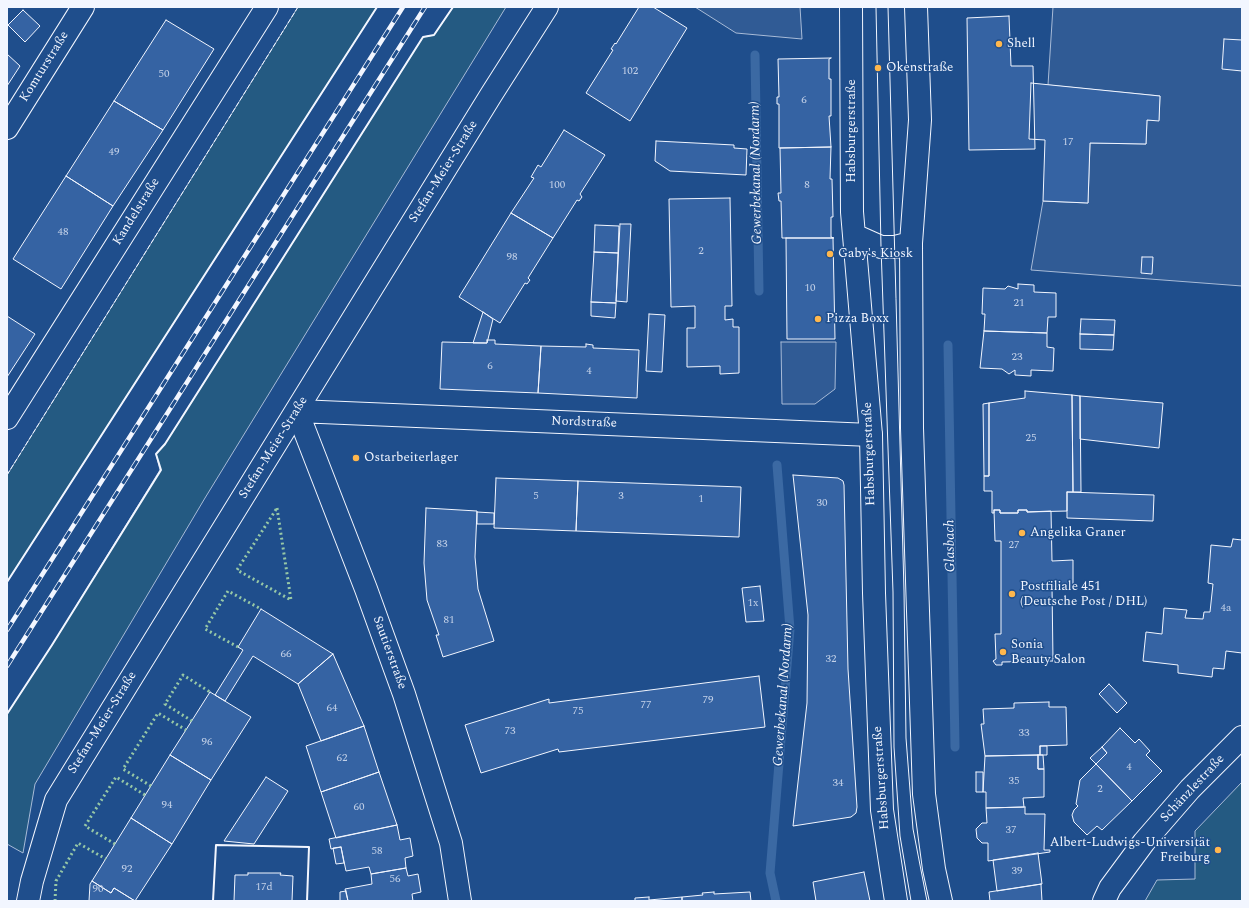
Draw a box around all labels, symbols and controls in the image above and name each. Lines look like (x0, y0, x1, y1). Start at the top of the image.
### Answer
street label: Komturstraße (17, 29, 73, 105)
place label: Shell (1007, 36, 1035, 52)
marker: Shell (994, 39, 1004, 49)
place label: Okenstraße (886, 60, 953, 76)
marker: Okenstraße (873, 63, 883, 73)
house number: 102 (622, 65, 638, 79)
house number: 50 (159, 68, 169, 82)
street label: Habsburgerstraße (844, 79, 860, 183)
house number: 6 (801, 94, 807, 108)
water label: Gewerbekanal (Nordarm) (747, 101, 767, 245)
street label: Stefan-Meier-Straße (406, 118, 482, 226)
house number: 17 (1063, 136, 1073, 150)
house number: 49 (109, 146, 119, 160)
street label: Kandelstraße (110, 175, 164, 249)
house number: 100 (549, 179, 565, 193)
house number: 8 (804, 179, 810, 193)
house number: 48 (58, 226, 68, 240)
house number: 2 (698, 245, 704, 259)
place label: Gaby's Kiosk (838, 246, 913, 262)
marker: Gaby's Kiosk (825, 249, 835, 259)
house number: 98 (507, 251, 517, 265)
house number: 10 (805, 282, 815, 296)
house number: 21 (1014, 297, 1024, 311)
place label: Pizza Boxx (826, 311, 889, 327)
marker: Pizza Boxx (813, 314, 823, 324)
house number: 23 (1012, 351, 1022, 365)
house number: 6 (487, 360, 493, 374)
house number: 4 (586, 365, 592, 379)
street label: Stefan-Meier-Straße (236, 394, 312, 502)
street label: Habsburgerstraße (860, 402, 880, 506)
street label: Nordstraße (551, 414, 617, 432)
house number: 25 (1026, 432, 1036, 446)
place label: Ostarbeiterlager (364, 450, 458, 466)
marker: Ostarbeiterlager (351, 453, 361, 463)
house number: 5 (533, 490, 539, 504)
house number: 3 (618, 490, 624, 504)
house number: 1 (698, 493, 704, 507)
house number: 30 (817, 497, 827, 511)
water label: Glasbach (942, 520, 960, 572)
place label: Angelika Graner (1030, 525, 1126, 541)
marker: Angelika Graner (1017, 528, 1027, 538)
house number: 83 (437, 538, 447, 552)
house number: 27 (1009, 539, 1019, 553)
place label: Postfiliale 451 (Deutsche Post / DHL) (1020, 579, 1147, 610)
marker: Postfiliale 451 (Deutsche Post / DHL) (1007, 589, 1017, 599)
house number: 1x (748, 597, 758, 611)
house number: 4a (1221, 602, 1231, 616)
street label: Sautierstraße (369, 614, 409, 692)
house number: 81 (444, 614, 454, 628)
water label: Gewerbekanal (Nordarm) (771, 623, 797, 767)
place label: Sonia Beauty Salon (1011, 637, 1086, 668)
marker: Sonia Beauty Salon (998, 647, 1008, 657)
house number: 66 (281, 648, 291, 662)
house number: 32 (826, 653, 836, 667)
street label: Stefan-Meier-Straße (65, 669, 141, 777)
house number: 79 (703, 694, 713, 708)
house number: 77 (641, 699, 651, 713)
house number: 64 (327, 702, 337, 716)
house number: 75 (573, 705, 583, 719)
house number: 73 (505, 725, 515, 739)
street label: Habsburgerstraße (871, 726, 893, 830)
house number: 33 (1019, 727, 1029, 741)
house number: 96 (202, 736, 212, 750)
house number: 62 (337, 752, 347, 766)
street label: Schänzlestraße (1158, 752, 1228, 826)
house number: 4 (1126, 761, 1132, 775)
house number: 35 (1009, 775, 1019, 789)
house number: 34 (833, 777, 843, 791)
house number: 2 (1097, 783, 1103, 797)
house number: 94 (162, 799, 172, 813)
house number: 60 (354, 801, 364, 815)
house number: 37 (1006, 824, 1016, 838)
place label: Albert-Ludwigs-Universität Freiburg (1050, 835, 1210, 866)
house number: 58 (372, 845, 382, 859)
marker: Albert-Ludwigs-Universität Freiburg (1213, 845, 1223, 855)
house number: 92 (122, 863, 132, 877)
house number: 39 (1012, 865, 1022, 879)
house number: 56 (390, 873, 400, 887)
house number: 17d (255, 881, 273, 895)
house number: 90 (93, 883, 103, 897)

